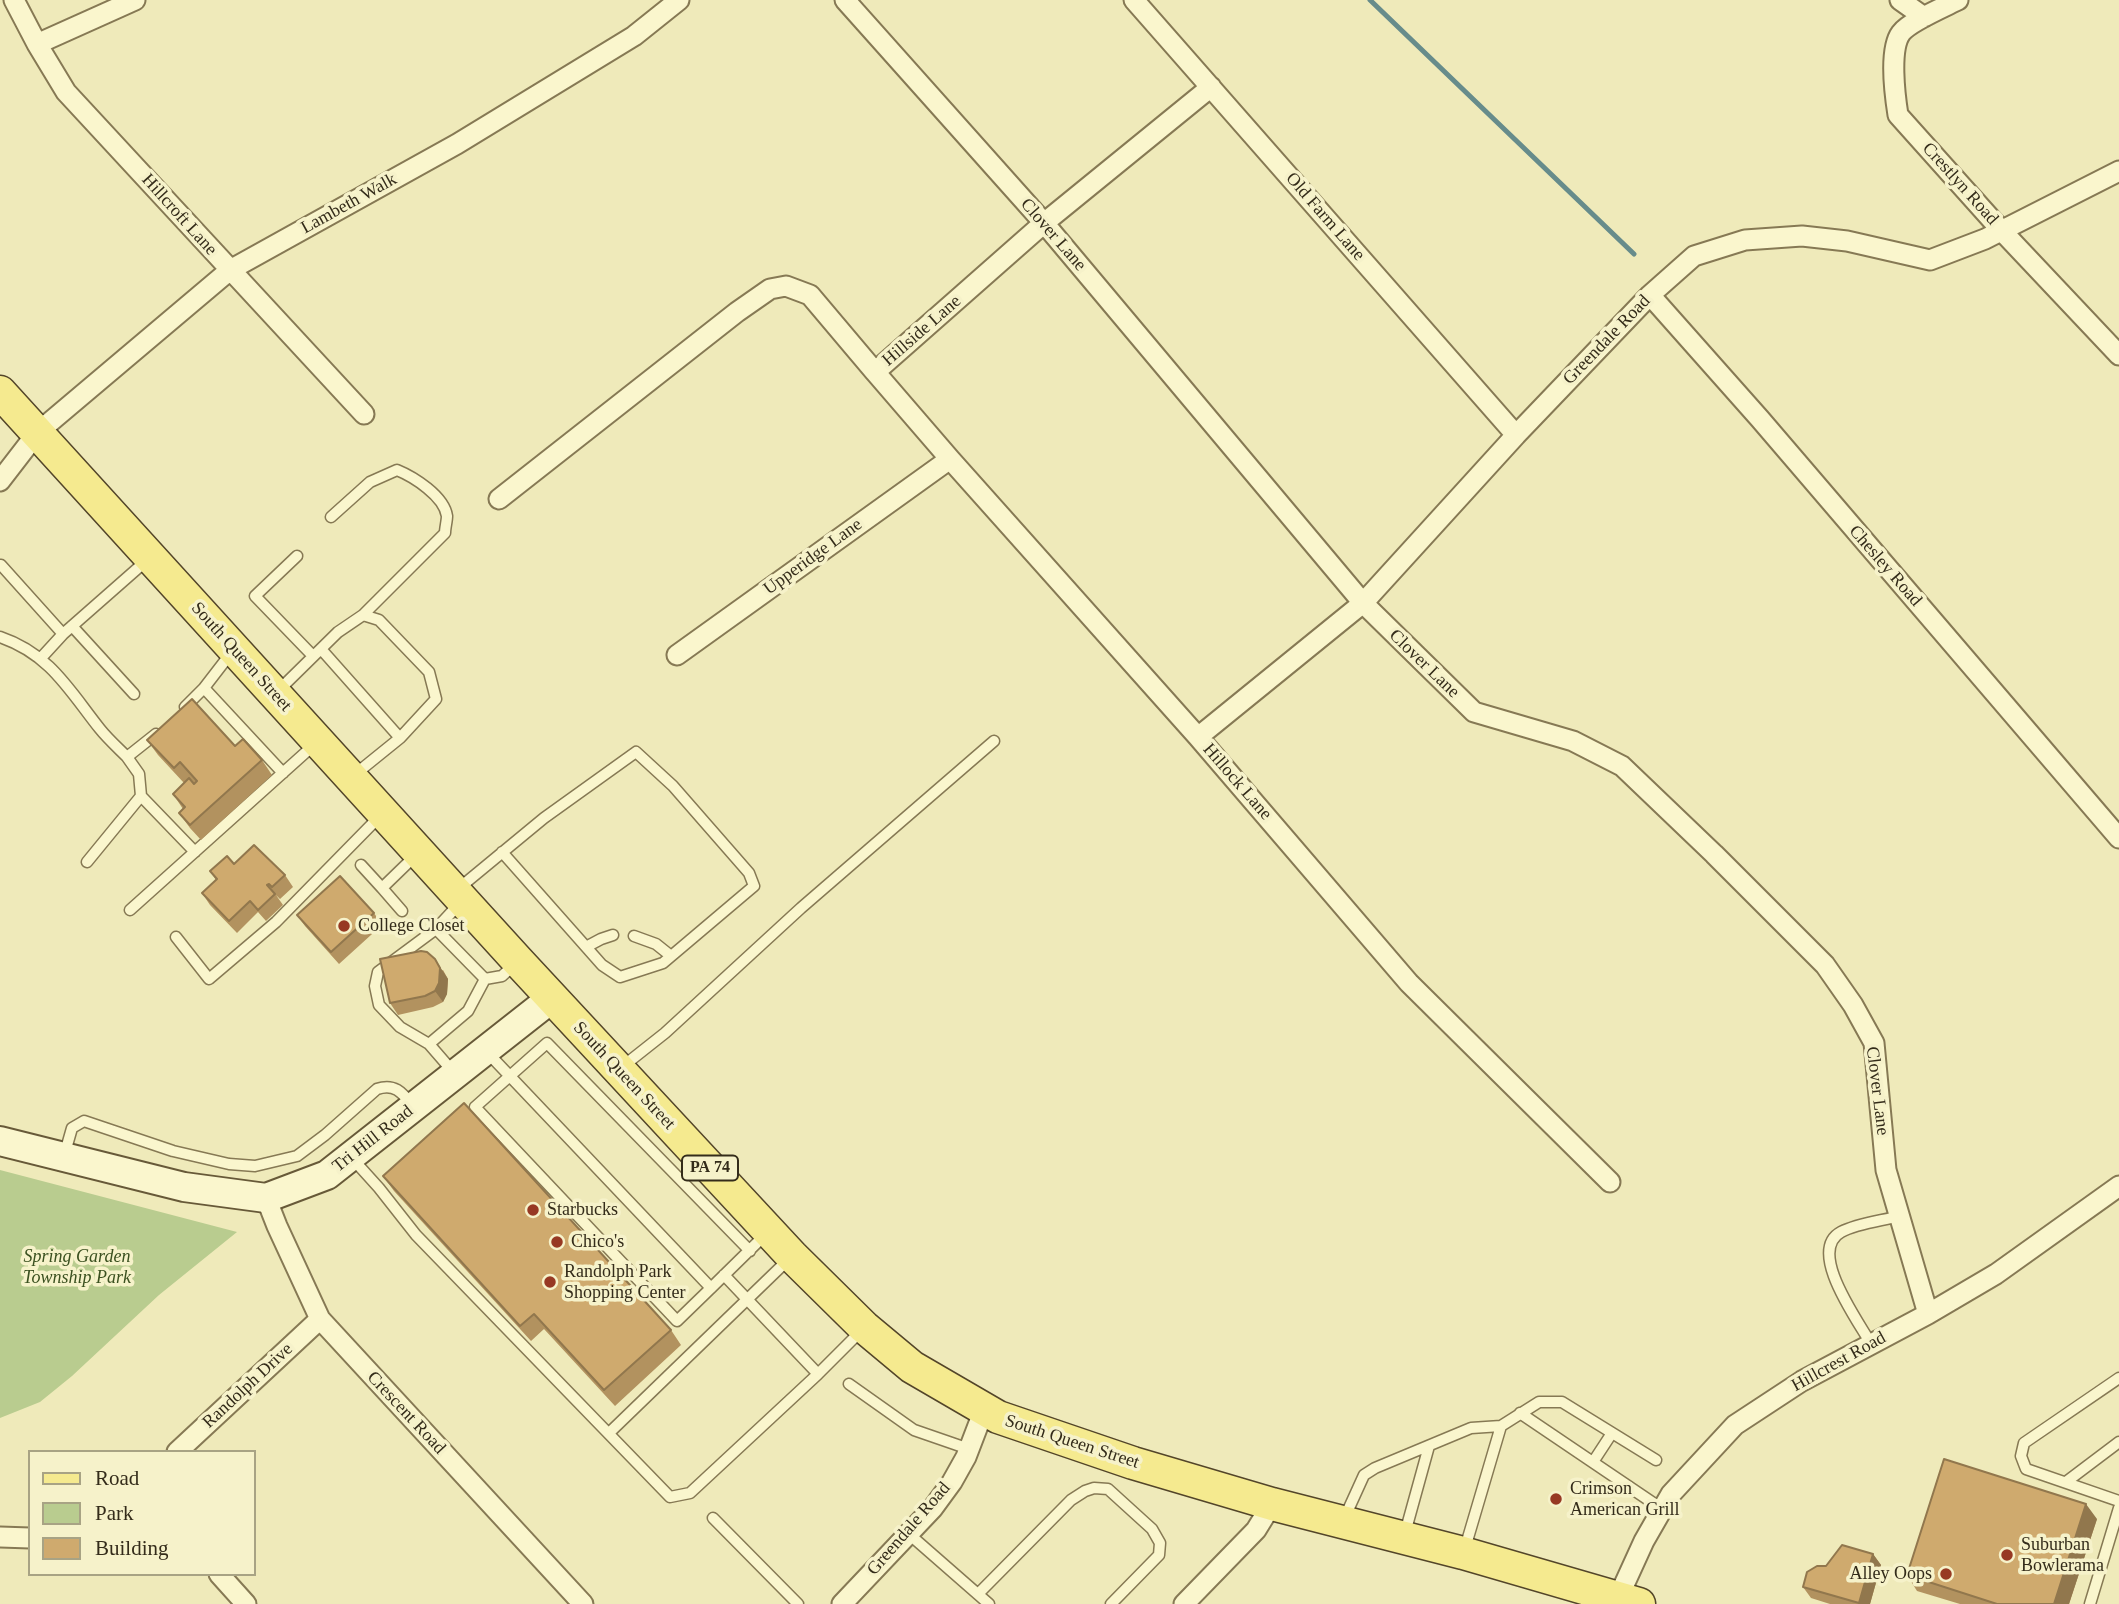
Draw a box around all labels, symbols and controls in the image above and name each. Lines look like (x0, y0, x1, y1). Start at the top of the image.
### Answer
street label: Crestlyn Road (1917, 138, 2003, 230)
street label: Old Farm Lane (1281, 168, 1369, 266)
street label: Lambeth Walk (297, 169, 401, 239)
street label: Hillcroft Lane (137, 170, 221, 260)
street label: Clover Lane (1016, 194, 1090, 276)
street label: Hillside Lane (878, 291, 966, 371)
street label: Greendale Road (1559, 291, 1655, 389)
street label: Upperidge Lane (760, 514, 866, 600)
street label: Chesley Road (1844, 521, 1926, 611)
street label: South Queen Street (186, 598, 296, 716)
street label: Clover Lane (1384, 625, 1464, 703)
street label: Hillock Lane (1198, 739, 1276, 825)
place label: College Closet (358, 915, 464, 937)
marker: College Closet (336, 918, 352, 934)
street label: South Queen Street (568, 1017, 680, 1135)
street label: Clover Lane (1861, 1045, 1893, 1137)
street label: Tri Hill Road (328, 1101, 418, 1177)
road number: PA 74 (682, 1156, 738, 1180)
place label: Starbucks (547, 1199, 618, 1221)
marker: Starbucks (525, 1202, 541, 1218)
place label: Chico's (571, 1231, 624, 1253)
marker: Chico's (549, 1234, 565, 1250)
park label: Spring Garden Township Park (23, 1246, 131, 1288)
place label: Randolph Park Shopping Center (564, 1261, 685, 1304)
marker: Randolph Park Shopping Center (542, 1274, 558, 1290)
street label: Hillcrest Road (1788, 1327, 1890, 1397)
street label: Randolph Drive (198, 1339, 298, 1433)
street label: Crescent Road (362, 1367, 450, 1459)
street label: South Queen Street (1002, 1410, 1142, 1474)
legend (28, 1450, 256, 1576)
text: Road (95, 1466, 139, 1490)
street label: Greendale Road (863, 1478, 955, 1580)
place label: Crimson American Grill (1570, 1478, 1679, 1520)
marker: Crimson American Grill (1548, 1491, 1564, 1507)
text: Park (95, 1501, 134, 1525)
place label: Suburban Bowlerama (2021, 1534, 2104, 1576)
text: Building (95, 1536, 169, 1560)
marker: Suburban Bowlerama (1999, 1547, 2015, 1563)
place label: Alley Oops (1850, 1563, 1932, 1585)
marker: Alley Oops (1938, 1566, 1954, 1582)

